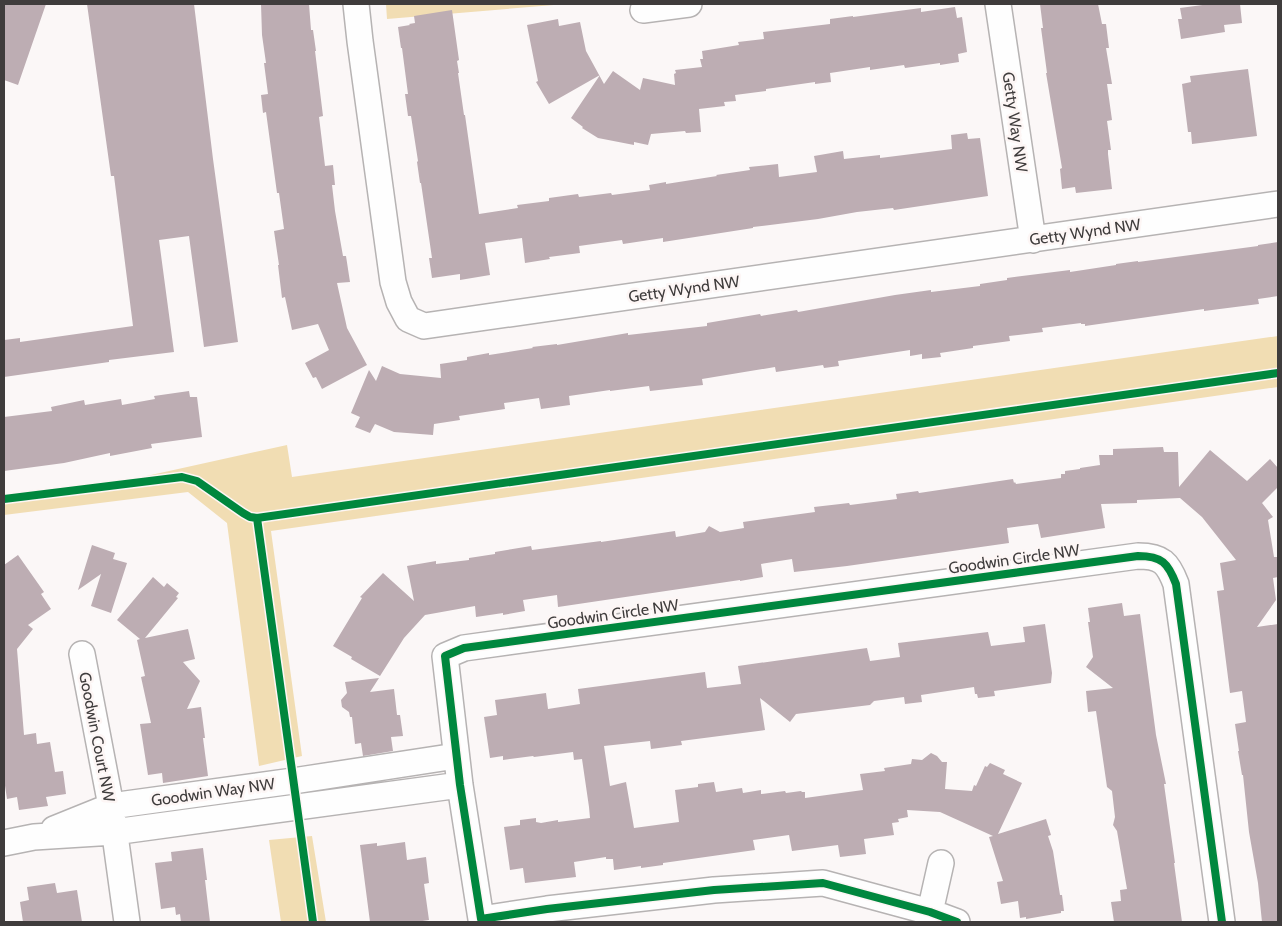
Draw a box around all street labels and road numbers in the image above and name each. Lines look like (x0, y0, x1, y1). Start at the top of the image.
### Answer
street label: Getty Way NW (999, 71, 1032, 174)
street label: Getty Wynd NW (1028, 215, 1143, 249)
street label: Getty Wynd NW (627, 272, 742, 306)
street label: Goodwin Circle NW (947, 540, 1082, 578)
street label: Goodwin Circle NW (546, 595, 681, 633)
street label: Goodwin Court NW (75, 670, 119, 804)
street label: Goodwin Way NW (150, 774, 277, 810)

